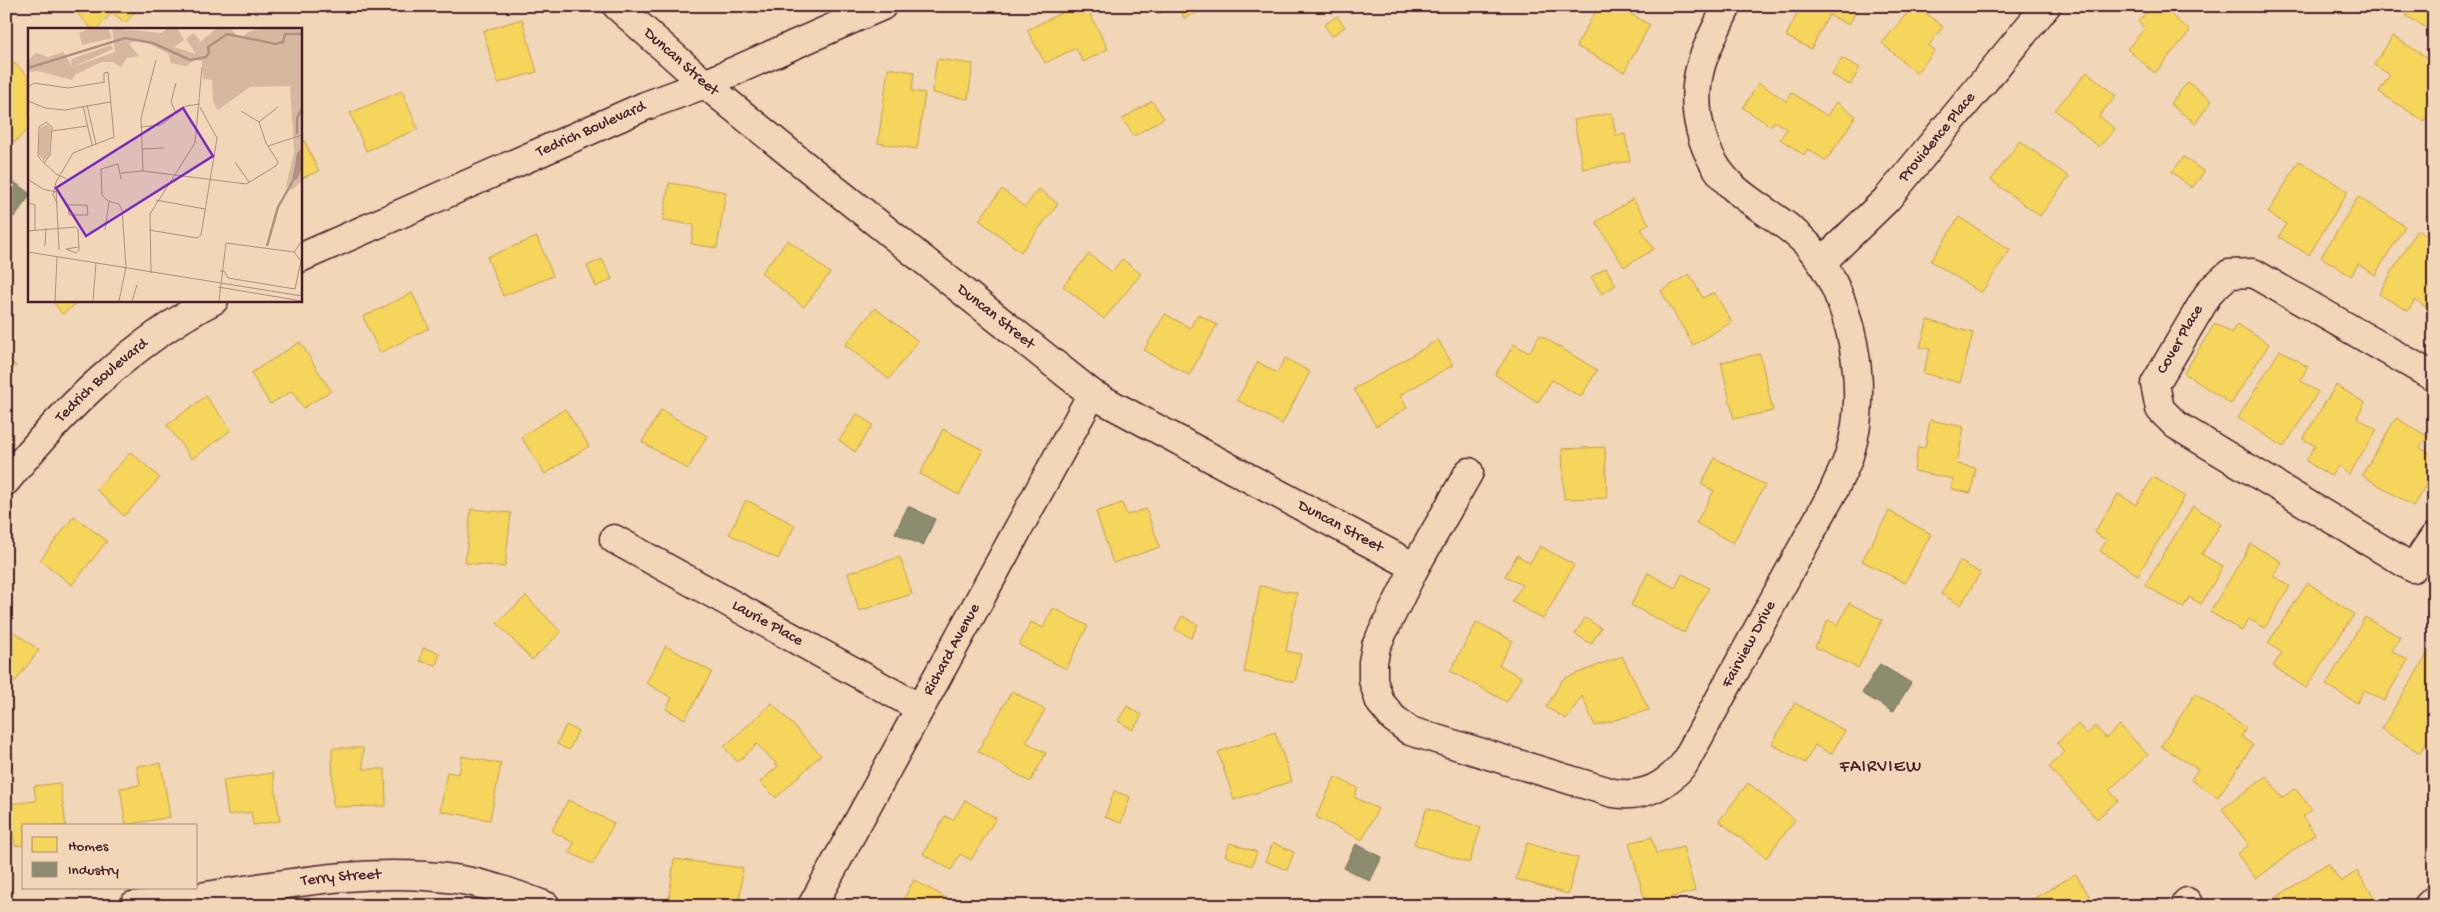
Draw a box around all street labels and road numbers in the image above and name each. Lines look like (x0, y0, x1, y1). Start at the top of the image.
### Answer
street label: Duncan Street (638, 23, 723, 101)
street label: Providence Place (1894, 88, 1981, 187)
street label: Tedrich Boulevard (532, 97, 650, 163)
street label: Duncan Street (952, 280, 1039, 355)
street label: Cover Place (2154, 301, 2209, 378)
street label: Tedrich Boulevard (51, 334, 153, 428)
street label: Duncan Street (1293, 496, 1387, 558)
street label: Laurie Place (728, 596, 807, 651)
street label: Fairview Drive (1717, 597, 1781, 692)
street label: Richard Avenue (919, 600, 985, 699)
street label: Terry Street (299, 866, 383, 891)

